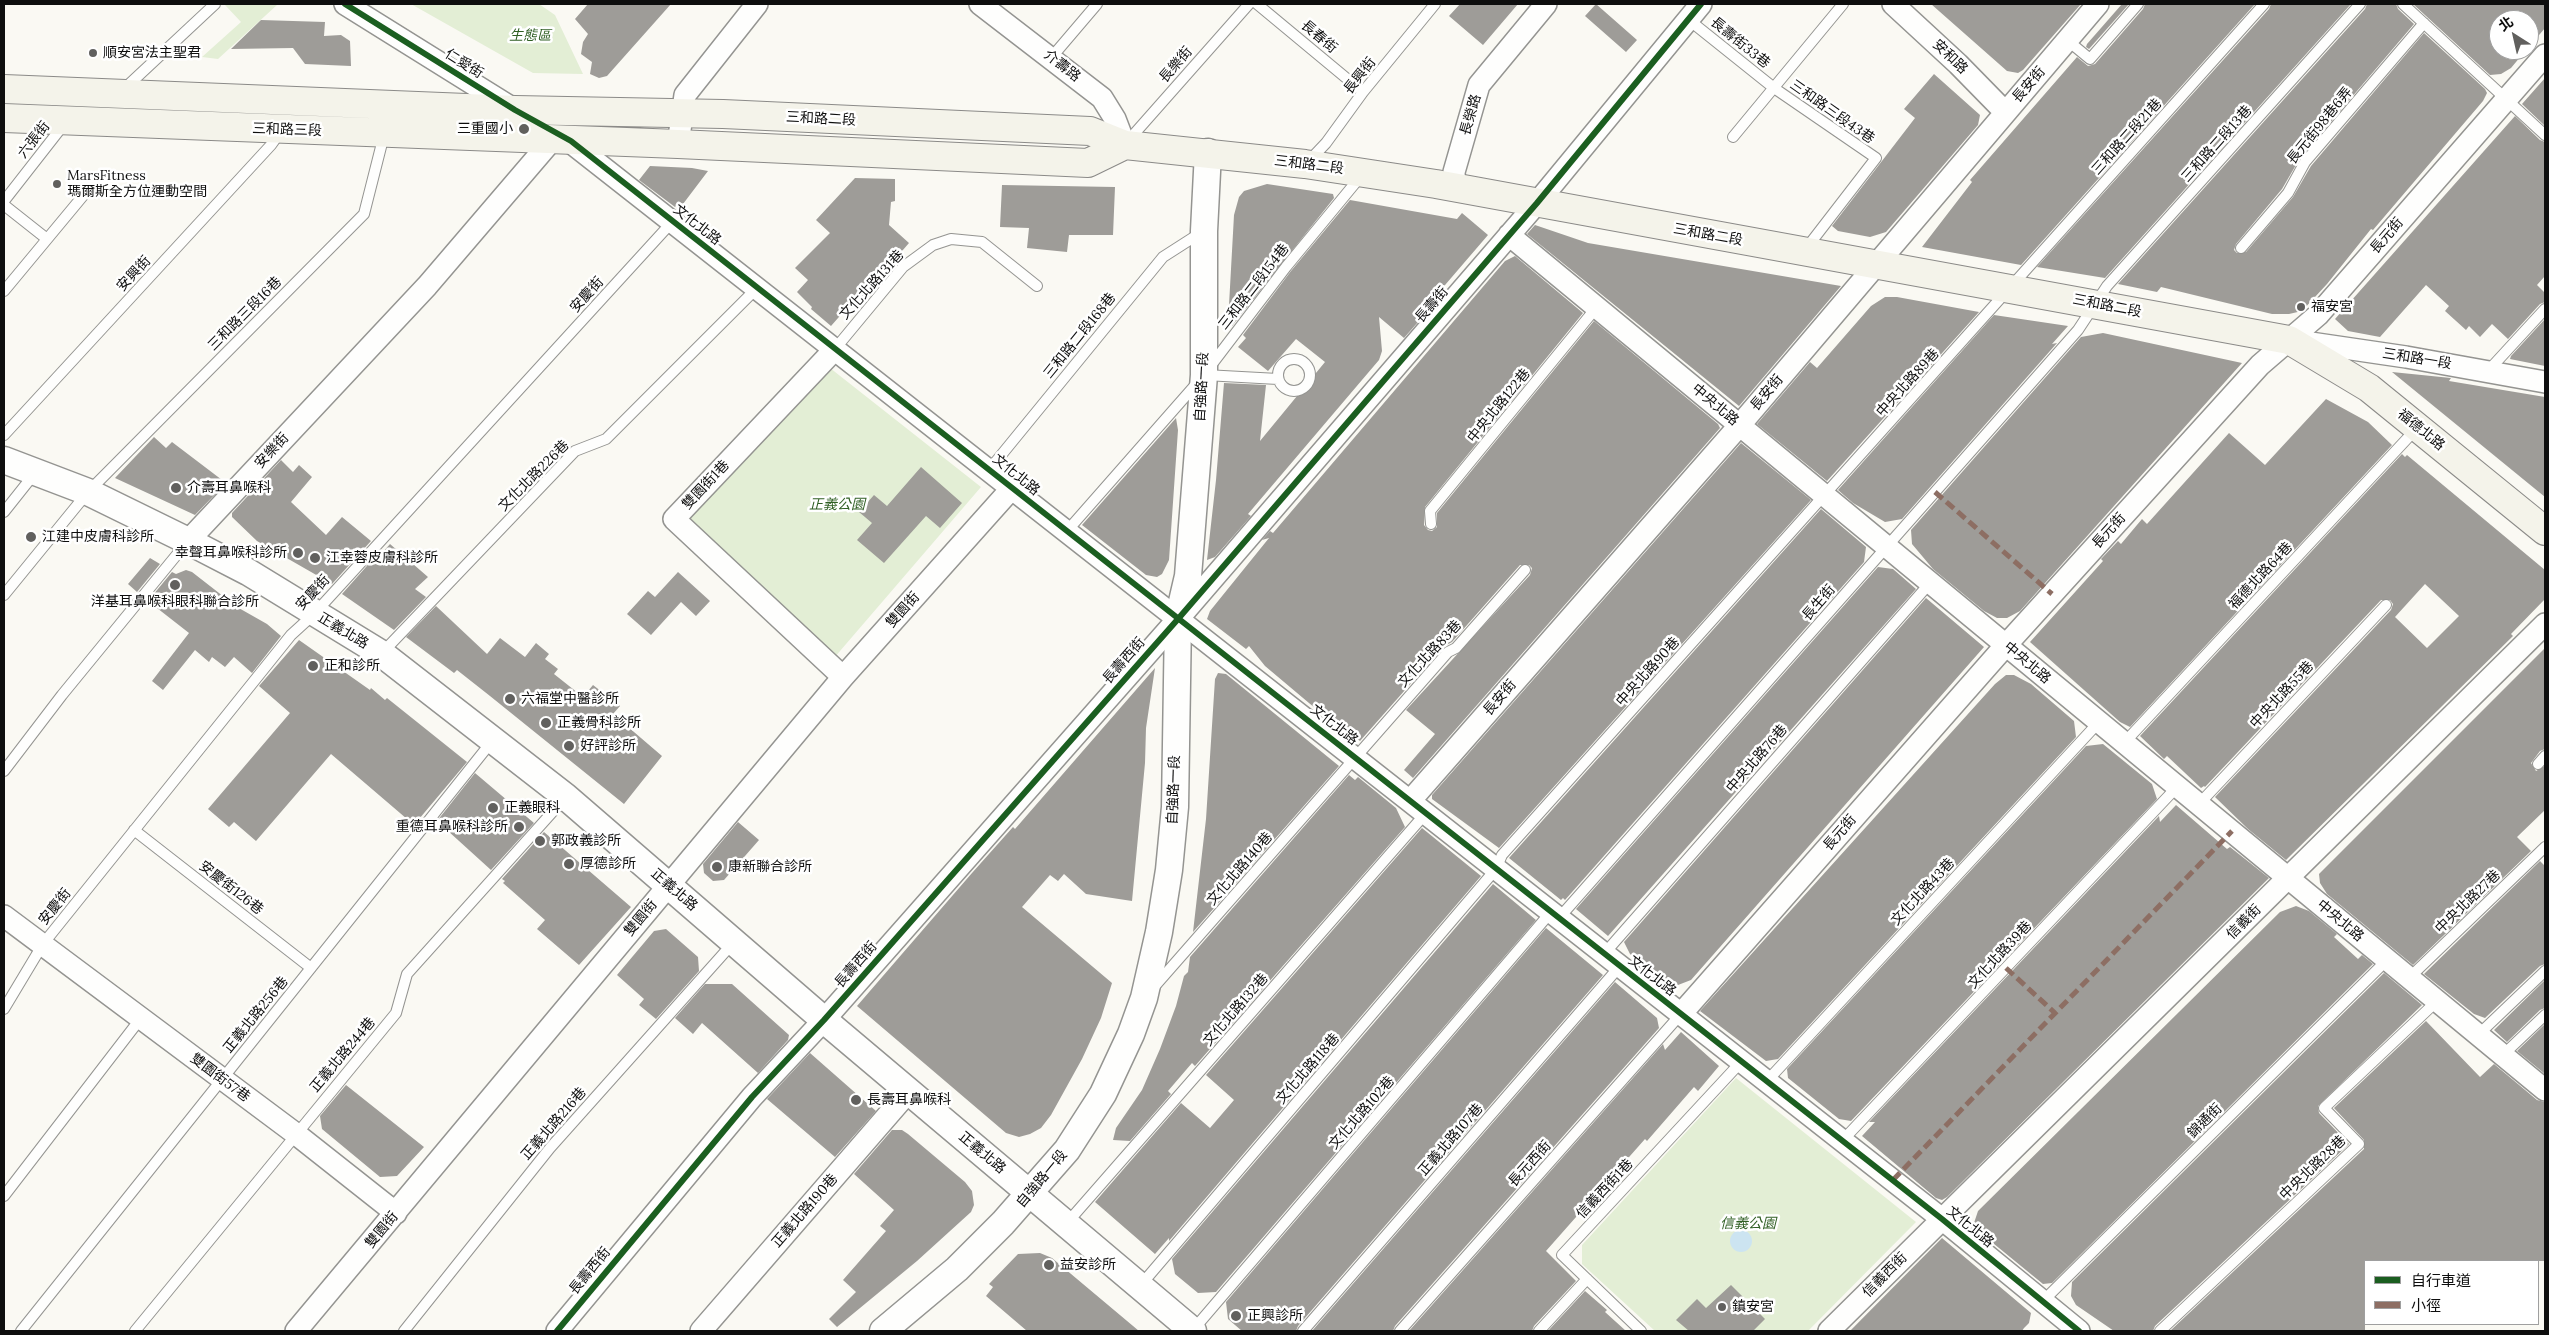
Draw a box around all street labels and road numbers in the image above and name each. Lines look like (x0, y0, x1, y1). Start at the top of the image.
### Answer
street label: 長壽街33巷 (1707, 14, 1773, 72)
street label: 長春街 (1298, 17, 1340, 57)
street label: 安和路 (1929, 36, 1971, 78)
street label: 長樂街 (1156, 44, 1196, 86)
street label: 仁愛街 (442, 46, 486, 82)
street label: 介壽路 (1040, 46, 1084, 86)
street label: 長興街 (1340, 54, 1380, 98)
street label: 長安街 (2009, 64, 2049, 106)
street label: 三和路三段43巷 (1786, 77, 1878, 147)
street label: 長元街98巷6弄 (2284, 84, 2356, 168)
street label: 長榮路 (1457, 92, 1485, 138)
street label: 三和路二段21巷 (2088, 95, 2166, 179)
street label: 三和路二段13巷 (2178, 102, 2256, 186)
street label: 三和路二段 (786, 109, 856, 129)
street label: 六張街 (14, 118, 54, 162)
street label: 三和路三段 (252, 120, 322, 140)
street label: 三和路二段 (1273, 152, 1345, 178)
street label: 文化北路 (670, 201, 724, 249)
street label: 長元街 (2367, 215, 2407, 257)
street label: 三和路二段 (1672, 221, 1744, 249)
street label: 三和路二段154巷 (1215, 241, 1293, 333)
street label: 文化北路131巷 (836, 247, 908, 323)
street label: 安興街 (114, 253, 154, 295)
street label: 三和路三段16巷 (205, 274, 285, 354)
street label: 安慶街 (567, 274, 607, 316)
street label: 長壽街 (1412, 284, 1452, 326)
street label: 三和路二段168巷 (1040, 290, 1120, 382)
street label: 三和路二段 (2071, 291, 2143, 321)
street label: 中央北路89巷 (1873, 345, 1943, 421)
street label: 三和路一段 (2381, 345, 2453, 373)
street label: 自強路一段 (1192, 352, 1212, 422)
street label: 中央北路122巷 (1464, 366, 1534, 446)
street label: 長安街 (1747, 372, 1787, 414)
street label: 中央北路 (1688, 381, 1742, 429)
street label: 福德北路 (2394, 406, 2448, 454)
street label: 安樂街 (252, 430, 292, 472)
street label: 文化北路226巷 (495, 437, 573, 515)
street label: 文化北路 (989, 451, 1043, 499)
street label: 雙園街1巷 (679, 457, 733, 513)
street label: 長元街 (2089, 510, 2129, 552)
street label: 福德北路64巷 (2226, 539, 2296, 613)
street label: 安慶街 (293, 572, 333, 614)
street label: 長生街 (1799, 582, 1839, 624)
street label: 雙園街 (883, 589, 923, 631)
street label: 正義北路 (315, 609, 371, 653)
street label: 文化北路83巷 (1395, 617, 1465, 691)
street label: 長壽西街 (1099, 634, 1149, 688)
street label: 中央北路90巷 (1613, 634, 1683, 710)
street label: 中央北路 (2000, 639, 2054, 687)
street label: 中央北路55巷 (2247, 658, 2317, 732)
street label: 長安街 (1480, 677, 1520, 719)
street label: 文化北路 (1307, 701, 1361, 749)
street label: 中央北路76巷 (1723, 722, 1791, 796)
street label: 自強路一段 (1164, 755, 1184, 825)
street label: 長元街 (1820, 812, 1860, 854)
street label: 文化北路140巷 (1204, 829, 1276, 909)
street label: 文化北路43巷 (1888, 855, 1958, 929)
street label: 安慶街126巷 (196, 858, 266, 918)
street label: 正義北路 (647, 865, 701, 915)
street label: 中央北路27巷 (2432, 867, 2504, 937)
street label: 安慶街 (35, 885, 75, 929)
street label: 雙園街 (621, 897, 661, 939)
street label: 中央北路 (2313, 897, 2367, 945)
street label: 信義街 (2223, 901, 2265, 943)
street label: 文化北路39巷 (1965, 918, 2035, 992)
street label: 長壽西街 (831, 938, 881, 992)
street label: 文化北路 (1625, 952, 1679, 1000)
street label: 文化北路132巷 (1200, 970, 1272, 1050)
street label: 正義北路256巷 (220, 973, 292, 1057)
street label: 正義北路244巷 (307, 1014, 379, 1096)
street label: 文化北路118巷 (1273, 1030, 1343, 1108)
street label: 雙園街57巷 (187, 1050, 253, 1106)
street label: 文化北路102巷 (1326, 1073, 1398, 1153)
street label: 正義北路216巷 (518, 1084, 590, 1164)
street label: 錦通街 (2184, 1100, 2226, 1142)
street label: 正義北路107巷 (1415, 1101, 1487, 1179)
street label: 正義北路 (955, 1129, 1009, 1177)
street label: 中央北路28巷 (2276, 1132, 2350, 1204)
street label: 長元西街 (1505, 1138, 1555, 1190)
street label: 自強路一段 (1013, 1147, 1071, 1211)
street label: 信義西街1巷 (1573, 1156, 1637, 1222)
street label: 正義北路190巷 (769, 1171, 841, 1251)
street label: 文化北路 (1943, 1203, 1997, 1251)
street label: 雙園街 (362, 1209, 402, 1251)
street label: 長壽西街 (566, 1244, 614, 1298)
street label: 信義西街 (1859, 1249, 1911, 1301)

